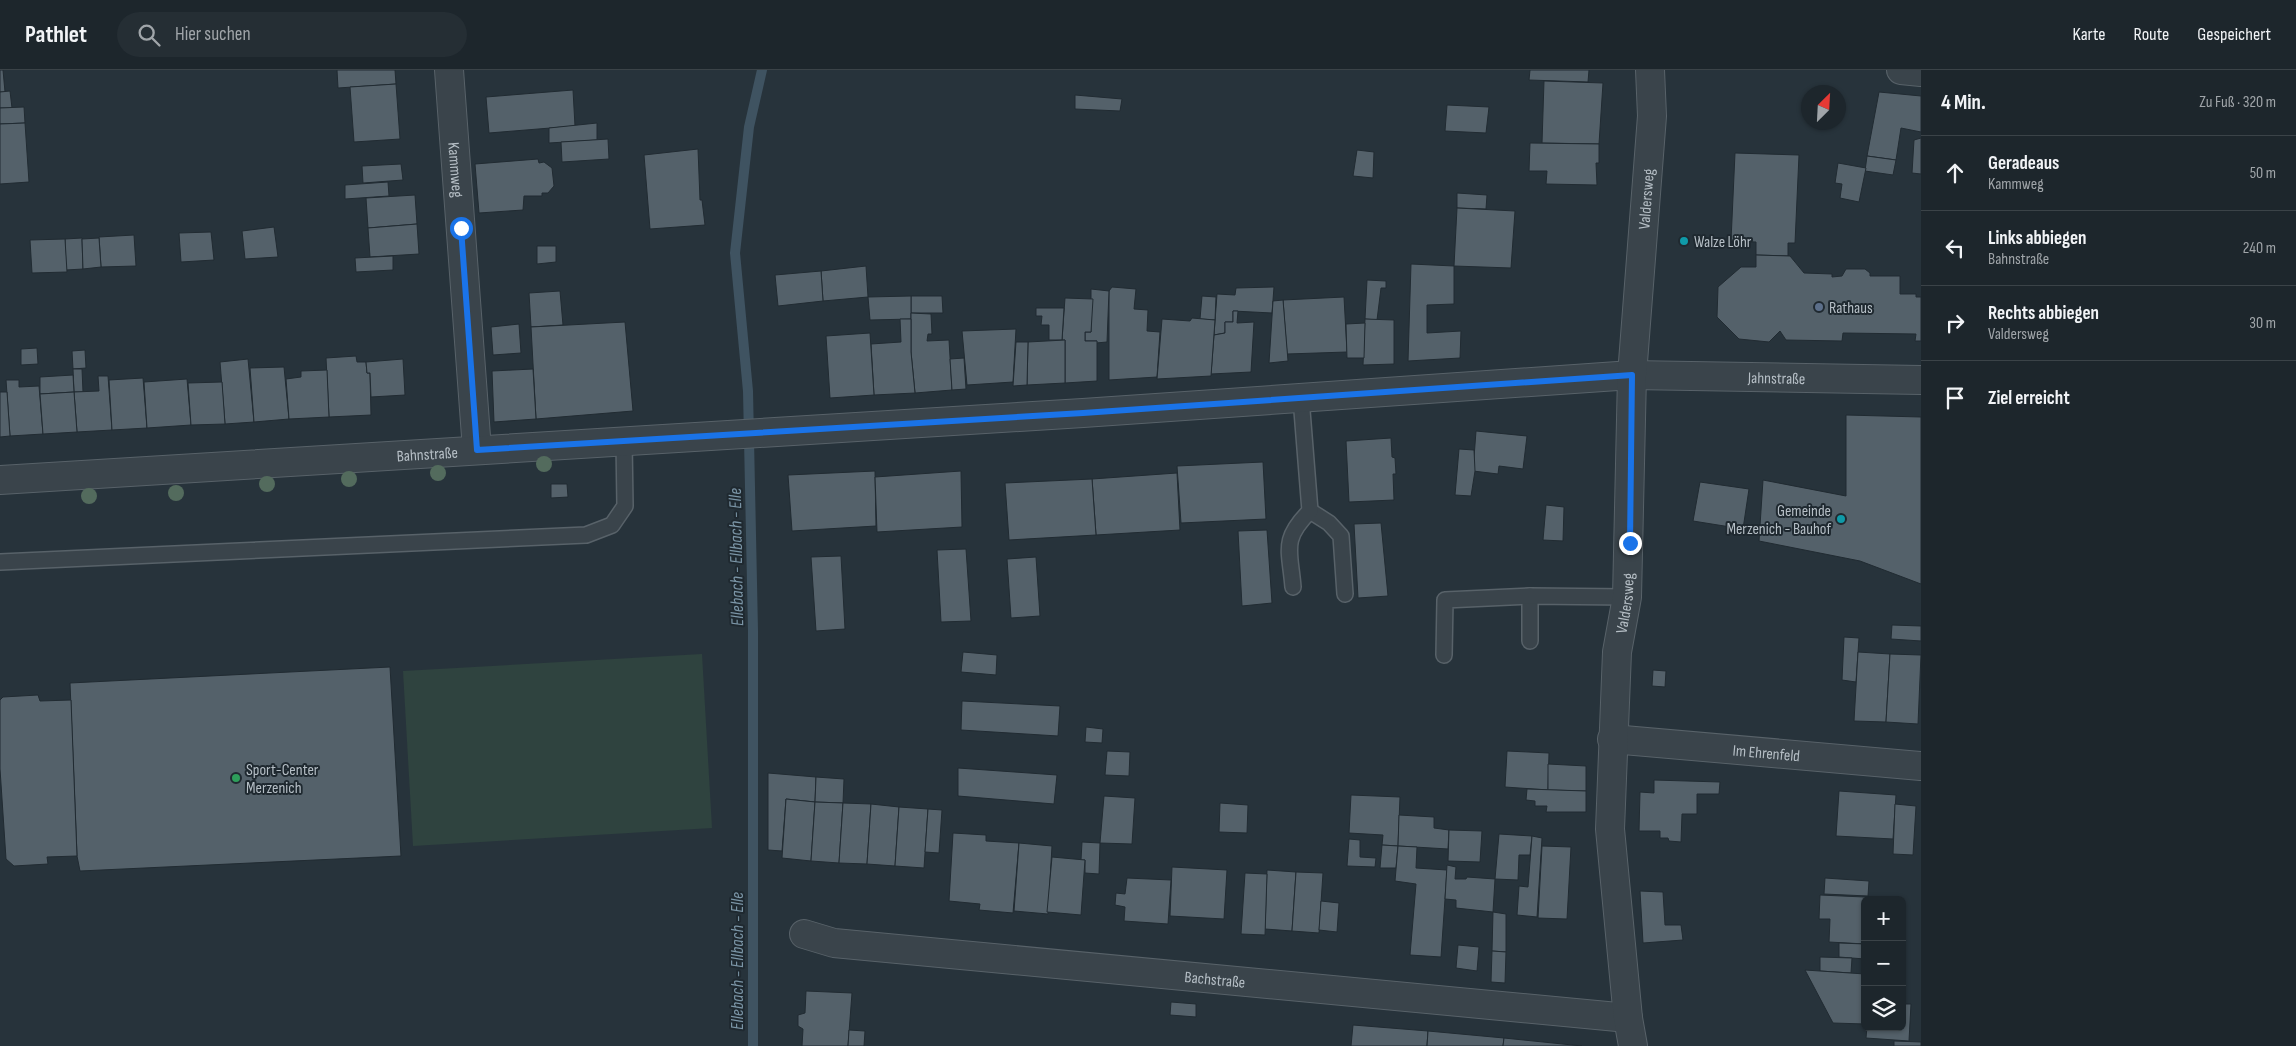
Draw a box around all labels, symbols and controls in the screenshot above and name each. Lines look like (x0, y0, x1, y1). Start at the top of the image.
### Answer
search box (117, 12, 467, 57)
text: Pathlet (25, 20, 87, 49)
icon: search (135, 21, 163, 49)
text: Hier suchen (175, 23, 251, 46)
text: Karte (2073, 24, 2106, 45)
text: Route (2134, 24, 2169, 45)
text: Gespeichert (2197, 24, 2271, 45)
north arrow (1801, 85, 1846, 130)
text: 4 Min. (1941, 90, 1986, 115)
text: Zu Fuß · 320 m (2199, 93, 2276, 112)
street label: Kammweg (443, 141, 466, 198)
text: Geradeaus (1988, 152, 2059, 175)
icon: ahead (1941, 159, 1969, 187)
text: 50 m (2250, 164, 2276, 183)
street label: Valdersweg (1635, 168, 1659, 230)
text: Kammweg (1988, 175, 2044, 194)
route start (450, 217, 473, 240)
text: Links abbiegen (1988, 227, 2086, 250)
place label: Walze Löhr (1694, 233, 1752, 252)
icon: left (1941, 234, 1969, 262)
marker: Walze Löhr (1678, 235, 1690, 247)
text: 240 m (2243, 239, 2276, 258)
text: Bahnstraße (1988, 250, 2049, 269)
place label: Rathaus (1829, 299, 1873, 318)
marker: Rathaus (1813, 301, 1825, 313)
text: Rechts abbiegen (1988, 302, 2099, 325)
icon: right (1941, 309, 1969, 337)
text: 30 m (2249, 314, 2276, 333)
text: Valdersweg (1988, 325, 2049, 344)
street label: Jahnstraße (1747, 369, 1805, 389)
icon: arrive (1941, 384, 1969, 412)
text: Ziel erreicht (1988, 387, 2070, 410)
street label: Bahnstraße (396, 444, 458, 466)
water label: Ellebach - Ellbach - Elle (725, 488, 748, 626)
place label: Gemeinde Merzenich - Bauhof (1726, 502, 1831, 539)
marker: Gemeinde Merzenich - Bauhof (1835, 513, 1847, 525)
route end (1619, 532, 1642, 555)
street label: Valdersweg (1613, 573, 1639, 635)
street label: Im Ehrenfeld (1732, 742, 1801, 766)
place label: Sport-Center Merzenich (246, 761, 319, 798)
marker: Sport-Center Merzenich (230, 772, 242, 784)
water label: Ellebach - Ellbach - Elle (727, 892, 748, 1030)
map controls (1861, 896, 1906, 1031)
button: + (1861, 896, 1906, 941)
button: − (1861, 941, 1906, 986)
street label: Bachstraße (1184, 968, 1246, 993)
button: layers (1861, 986, 1906, 1031)

